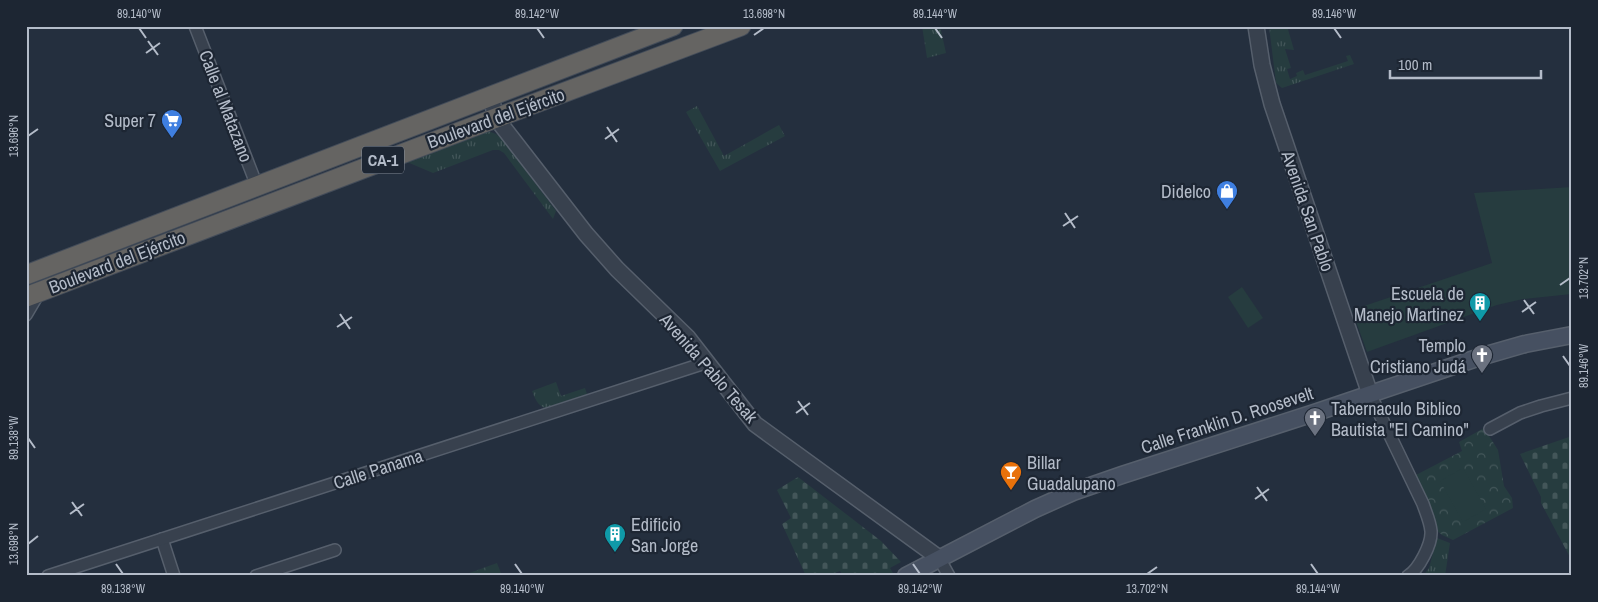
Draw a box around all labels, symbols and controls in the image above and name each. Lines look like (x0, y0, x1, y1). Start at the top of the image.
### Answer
text: 89.140°W (117, 6, 162, 22)
text: 89.142°W (515, 6, 560, 22)
text: 13.698°N (743, 6, 785, 22)
text: 89.144°W (913, 6, 958, 22)
text: 89.146°W (1312, 6, 1357, 22)
street label: Calle al Matazano (193, 46, 259, 166)
scale bar (1390, 48, 1542, 80)
text: 100 m (1398, 54, 1432, 75)
street label: Boulevard del Ejército (424, 82, 568, 154)
place label: Super 7 (104, 108, 156, 133)
supermarket icon: Super 7 (160, 108, 184, 139)
text: 13.696°N (6, 115, 22, 157)
road number: CA-1 (362, 146, 404, 174)
street label: Avenida San Pablo (1275, 146, 1340, 275)
place label: Didelco (1161, 179, 1211, 204)
shop icon: Didelco (1215, 179, 1239, 210)
street label: Boulevard del Ejército (45, 224, 189, 300)
text: 13.702°N (1576, 257, 1592, 299)
place label: Escuela de Manejo Martinez (1354, 281, 1464, 327)
building icon: Escuela de Manejo Martinez (1468, 291, 1492, 322)
street label: Avenida Pablo Tesak (654, 307, 764, 429)
place label: Templo Cristiano Judá (1370, 333, 1466, 379)
church icon: Templo Cristiano Judá (1470, 343, 1494, 374)
text: 89.146°W (1576, 343, 1592, 388)
street label: Calle Franklin D. Roosevelt (1138, 380, 1316, 460)
place label: Tabernaculo Biblico Bautista "El Camino" (1331, 396, 1469, 442)
church icon: Tabernaculo Biblico Bautista "El Camino" (1303, 406, 1327, 437)
text: 89.138°W (6, 415, 22, 460)
street label: Calle Panama (330, 443, 426, 495)
place label: Billar Guadalupano (1027, 450, 1116, 496)
bar icon: Billar Guadalupano (999, 460, 1023, 491)
place label: Edificio San Jorge (631, 512, 698, 558)
building icon: Edificio San Jorge (603, 522, 627, 553)
text: 13.698°N (6, 523, 22, 565)
text: 89.138°W (101, 581, 146, 597)
text: 89.140°W (500, 581, 545, 597)
text: 89.142°W (898, 581, 943, 597)
text: 13.702°N (1126, 581, 1168, 597)
text: 89.144°W (1296, 581, 1341, 597)

